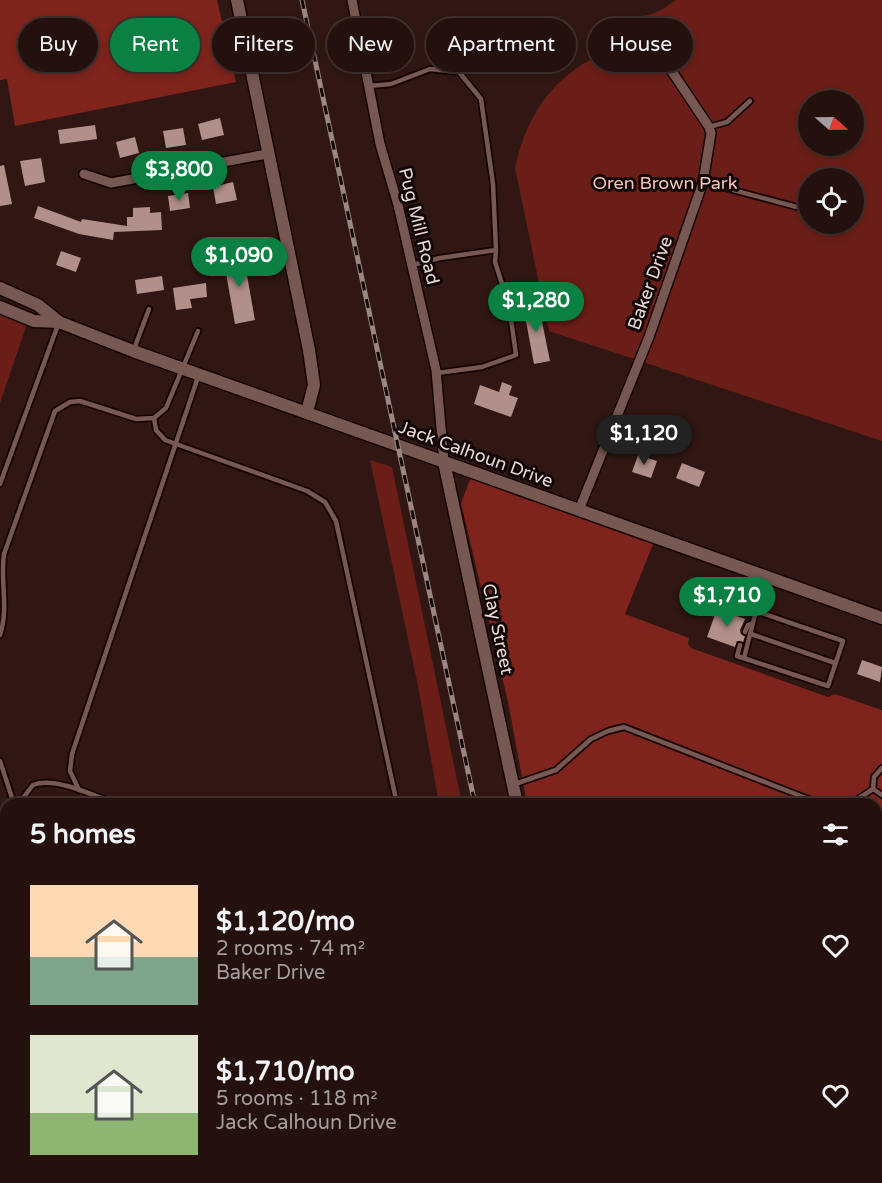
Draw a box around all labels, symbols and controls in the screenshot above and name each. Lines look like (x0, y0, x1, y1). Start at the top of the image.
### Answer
chip: Buy (18, 18, 98, 72)
chip: Rent (110, 18, 200, 72)
chip: Filters (212, 18, 315, 72)
chip: New (327, 18, 414, 72)
chip: Apartment (426, 18, 576, 72)
chip: House (588, 18, 693, 72)
north arrow (798, 90, 864, 156)
map controls (798, 90, 864, 234)
pin: $3,800 (130, 151, 228, 202)
text: $3,800 (145, 158, 213, 182)
street label: Pug Mill Road (394, 165, 444, 287)
button: locate (798, 168, 864, 234)
park label: Oren Brown Park (592, 172, 738, 194)
street label: Baker Drive (623, 233, 677, 333)
pin: $1,090 (190, 237, 288, 288)
text: $1,090 (205, 244, 273, 268)
pin: $1,280 (487, 282, 585, 333)
text: $1,280 (502, 289, 570, 313)
pin: $1,120 (595, 415, 693, 466)
street label: Jack Calhoun Drive (396, 416, 556, 492)
text: $1,120 (610, 422, 678, 446)
pin: $1,710 (678, 577, 776, 628)
street label: Clay Street (478, 581, 518, 677)
text: $1,710 (693, 584, 761, 608)
icon: filters (819, 818, 852, 851)
text: 5 homes (30, 819, 136, 850)
text: $1,120/mo (216, 906, 355, 937)
icon: home (78, 909, 150, 981)
icon: heart (819, 929, 852, 962)
text: 2 rooms · 74 m² (216, 937, 365, 961)
text: Baker Drive (216, 961, 325, 985)
text: $1,710/mo (216, 1056, 355, 1087)
icon: home (78, 1059, 150, 1131)
icon: heart (819, 1079, 852, 1112)
text: 5 rooms · 118 m² (216, 1087, 378, 1111)
text: Jack Calhoun Drive (216, 1111, 397, 1135)

